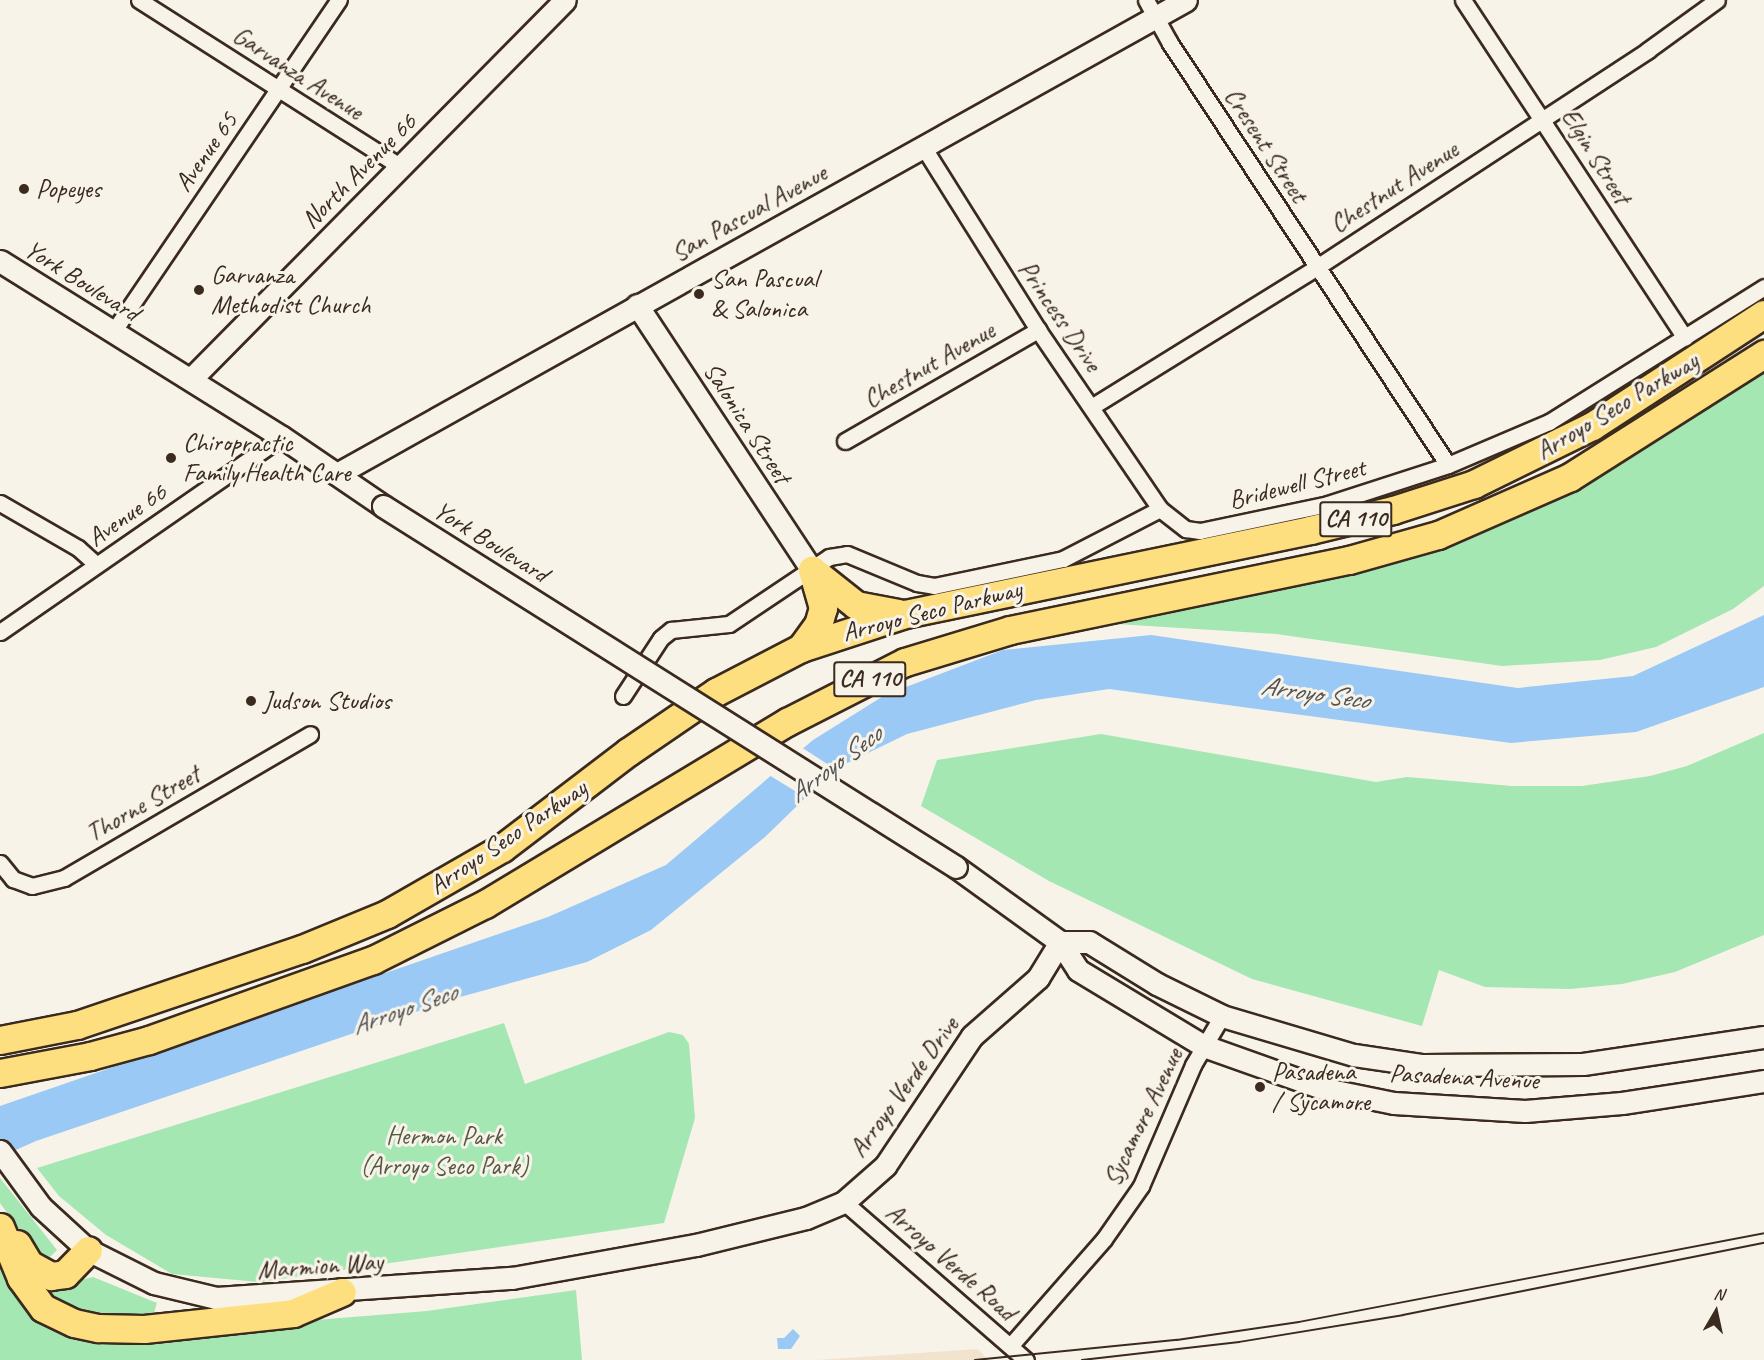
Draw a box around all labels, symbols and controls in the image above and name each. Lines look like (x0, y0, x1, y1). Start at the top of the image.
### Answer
street label: Garvanza Avenue (227, 19, 369, 127)
street label: Cresent Street (1217, 82, 1315, 208)
street label: Elgin Street (1554, 102, 1638, 210)
street label: Avenue 65 (168, 106, 244, 198)
street label: North Avenue 66 (295, 107, 423, 235)
street label: Chestnut Avenue (1324, 134, 1464, 240)
street label: San Pascual Avenue (666, 157, 832, 269)
place label: Popeyes (36, 173, 101, 205)
marker: Popeyes (17, 182, 31, 196)
street label: York Boulevard (18, 233, 146, 329)
street label: Princess Drive (1012, 255, 1108, 377)
place label: Garvanza Methodist Church (211, 259, 372, 320)
place label: San Pascual & Salonica (711, 263, 818, 324)
marker: Garvanza Methodist Church (192, 283, 206, 297)
marker: San Pascual & Salonica (692, 287, 706, 301)
street label: Chestnut Avenue (858, 315, 1000, 415)
street label: Arroyo Seco Parkway (1530, 345, 1704, 467)
street label: Salonica Street (696, 357, 798, 489)
place label: Chiropractic Family Health Care (183, 427, 350, 488)
marker: Chiropractic Family Health Care (164, 451, 178, 465)
street label: Bridewell Street (1225, 452, 1369, 516)
street label: Avenue 66 (81, 477, 173, 553)
street label: York Boulevard (427, 494, 555, 590)
road number: CA 110 (1318, 498, 1394, 540)
street label: Arroyo Seco Parkway (839, 574, 1025, 648)
road number: CA 110 (832, 658, 908, 700)
water label: Arroyo Seco (1259, 669, 1371, 717)
place label: Judson Studios (263, 685, 391, 717)
marker: Judson Studios (244, 694, 258, 708)
water label: Arroyo Seco (782, 719, 888, 809)
street label: Thorne Street (81, 759, 205, 849)
street label: Arroyo Seco Parkway (423, 773, 593, 901)
water label: Arroyo Seco (348, 976, 460, 1042)
street label: Arroyo Verde Drive (842, 1010, 966, 1164)
street label: Sycamore Avenue (1096, 1043, 1190, 1191)
place label: Pasadena / Sycamore (1272, 1056, 1370, 1118)
street label: Pasadena Avenue (1389, 1058, 1539, 1096)
marker: Pasadena / Sycamore (1253, 1080, 1267, 1094)
park label: Hermon Park (Arroyo Seco Park) (360, 1120, 528, 1182)
street label: Arroyo Verde Road (879, 1197, 1023, 1327)
street label: Marmion Way (256, 1246, 384, 1286)
north arrow (1686, 1282, 1746, 1342)
text: N (1712, 1284, 1725, 1305)

